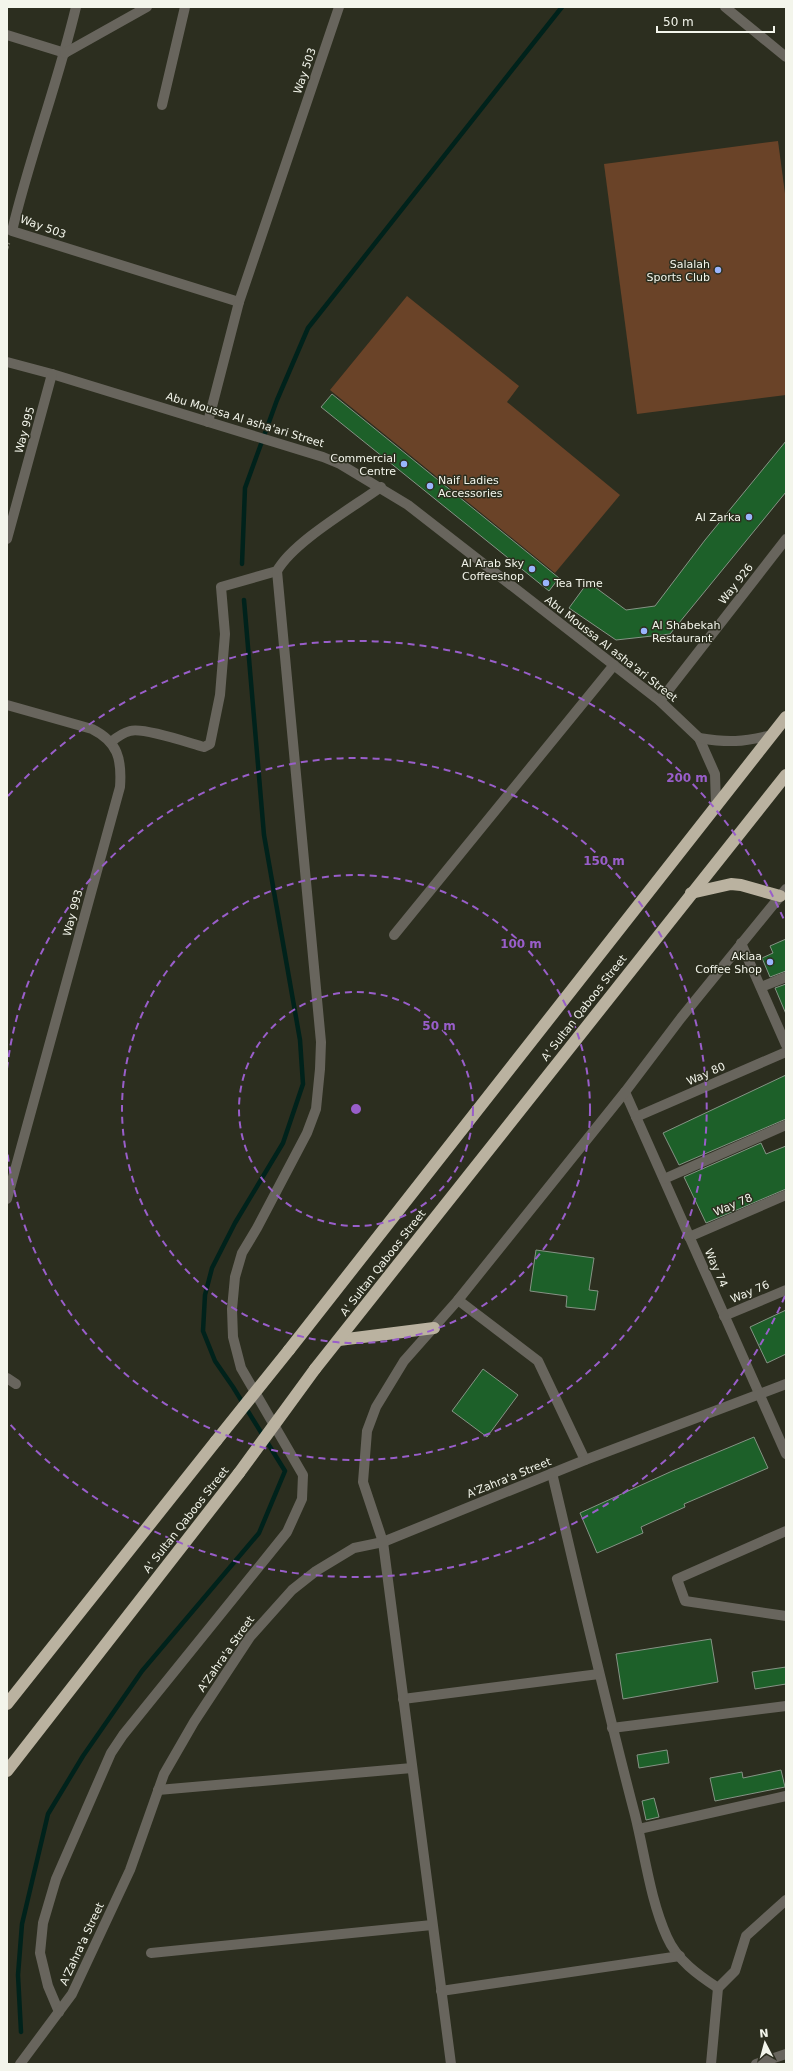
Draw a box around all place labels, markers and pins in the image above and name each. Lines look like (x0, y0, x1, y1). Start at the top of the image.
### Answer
place label: Salalah Sports Club (647, 258, 710, 284)
marker: Salalah Sports Club (713, 265, 723, 275)
place label: Commercial Centre (330, 452, 396, 478)
marker: Commercial Centre (399, 459, 409, 469)
place label: Naif Ladies Accessories (438, 474, 503, 500)
marker: Naif Ladies Accessories (425, 481, 435, 491)
place label: Al Zarka (695, 511, 741, 524)
marker: Al Zarka (744, 512, 754, 522)
place label: Al Arab Sky Coffeeshop (461, 557, 524, 583)
marker: Al Arab Sky Coffeeshop (527, 564, 537, 574)
place label: Tea Time (553, 577, 603, 590)
marker: Tea Time (541, 578, 551, 588)
place label: Al Shabekah Restaurant (652, 619, 720, 645)
marker: Al Shabekah Restaurant (639, 626, 649, 636)
place label: Aklaa Coffee Shop (695, 950, 762, 976)
marker: Aklaa Coffee Shop (765, 957, 775, 967)
centre of rings (349, 1102, 363, 1116)

